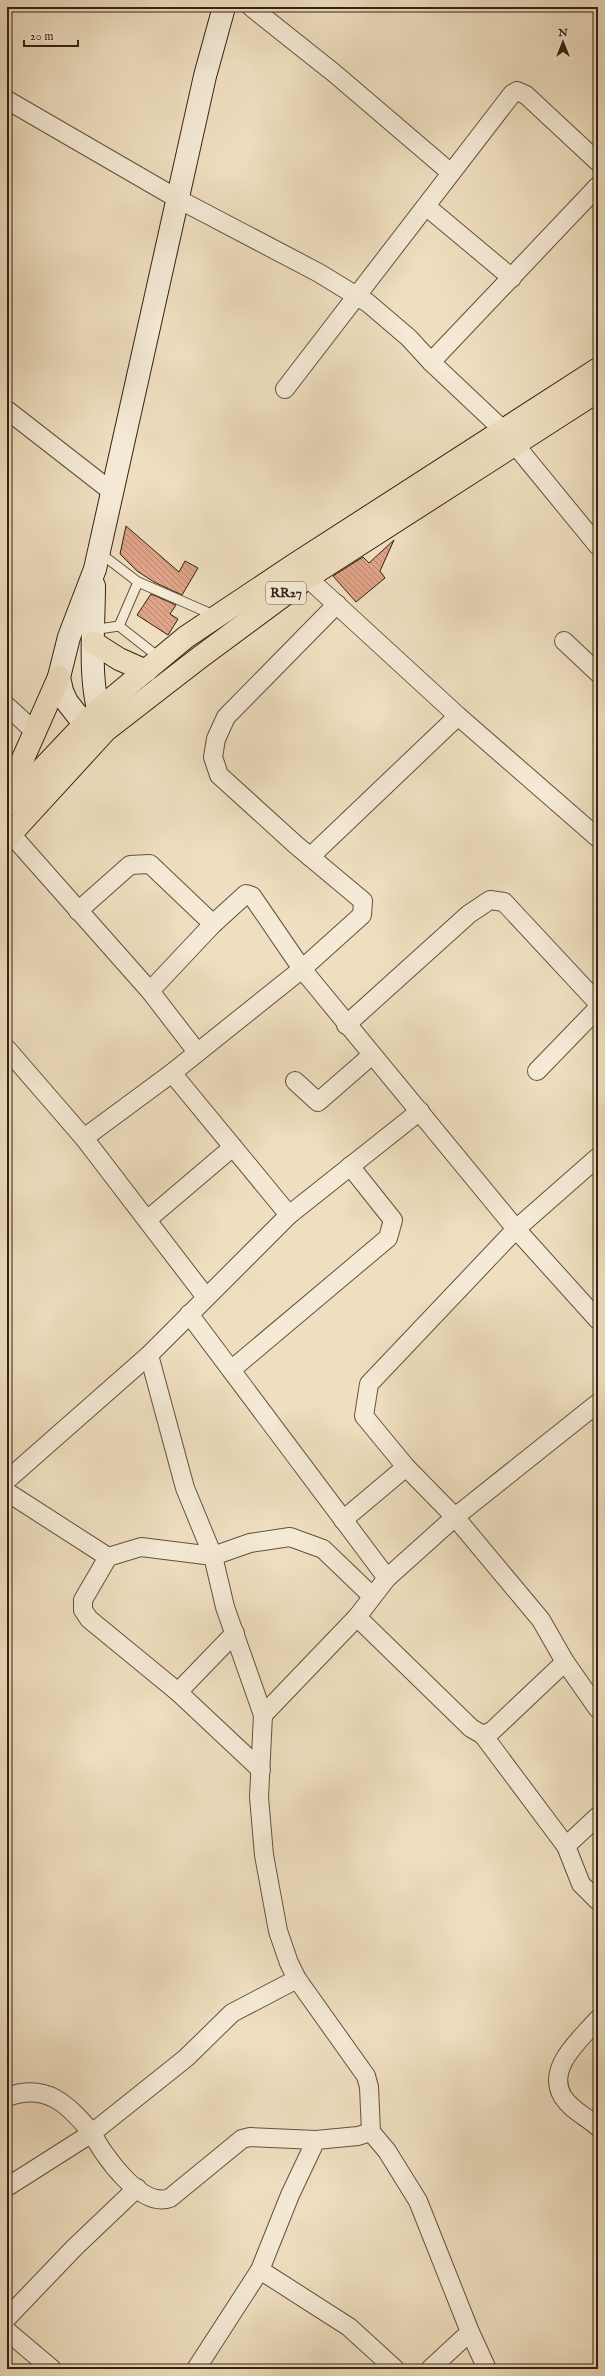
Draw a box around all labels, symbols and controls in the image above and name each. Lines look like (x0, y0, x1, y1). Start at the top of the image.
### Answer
scale bar (24, 22, 78, 48)
north arrow (543, 22, 583, 62)
text: N (557, 26, 568, 40)
text: 20 m (30, 29, 53, 44)
road number: RR27 (266, 582, 306, 604)

